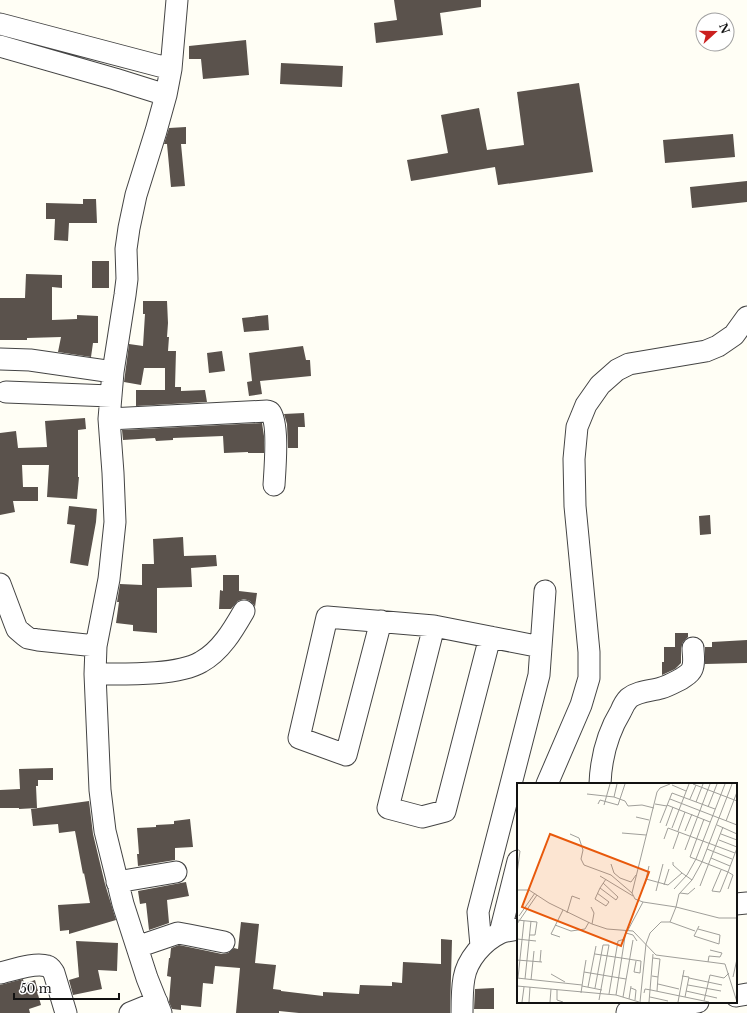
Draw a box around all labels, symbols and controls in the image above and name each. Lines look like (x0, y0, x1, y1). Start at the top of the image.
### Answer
north arrow (695, 12, 735, 52)
text: N (716, 21, 733, 36)
inset map (517, 783, 737, 1003)
scale bar (14, 975, 119, 1001)
text: 50 m (20, 981, 52, 996)

